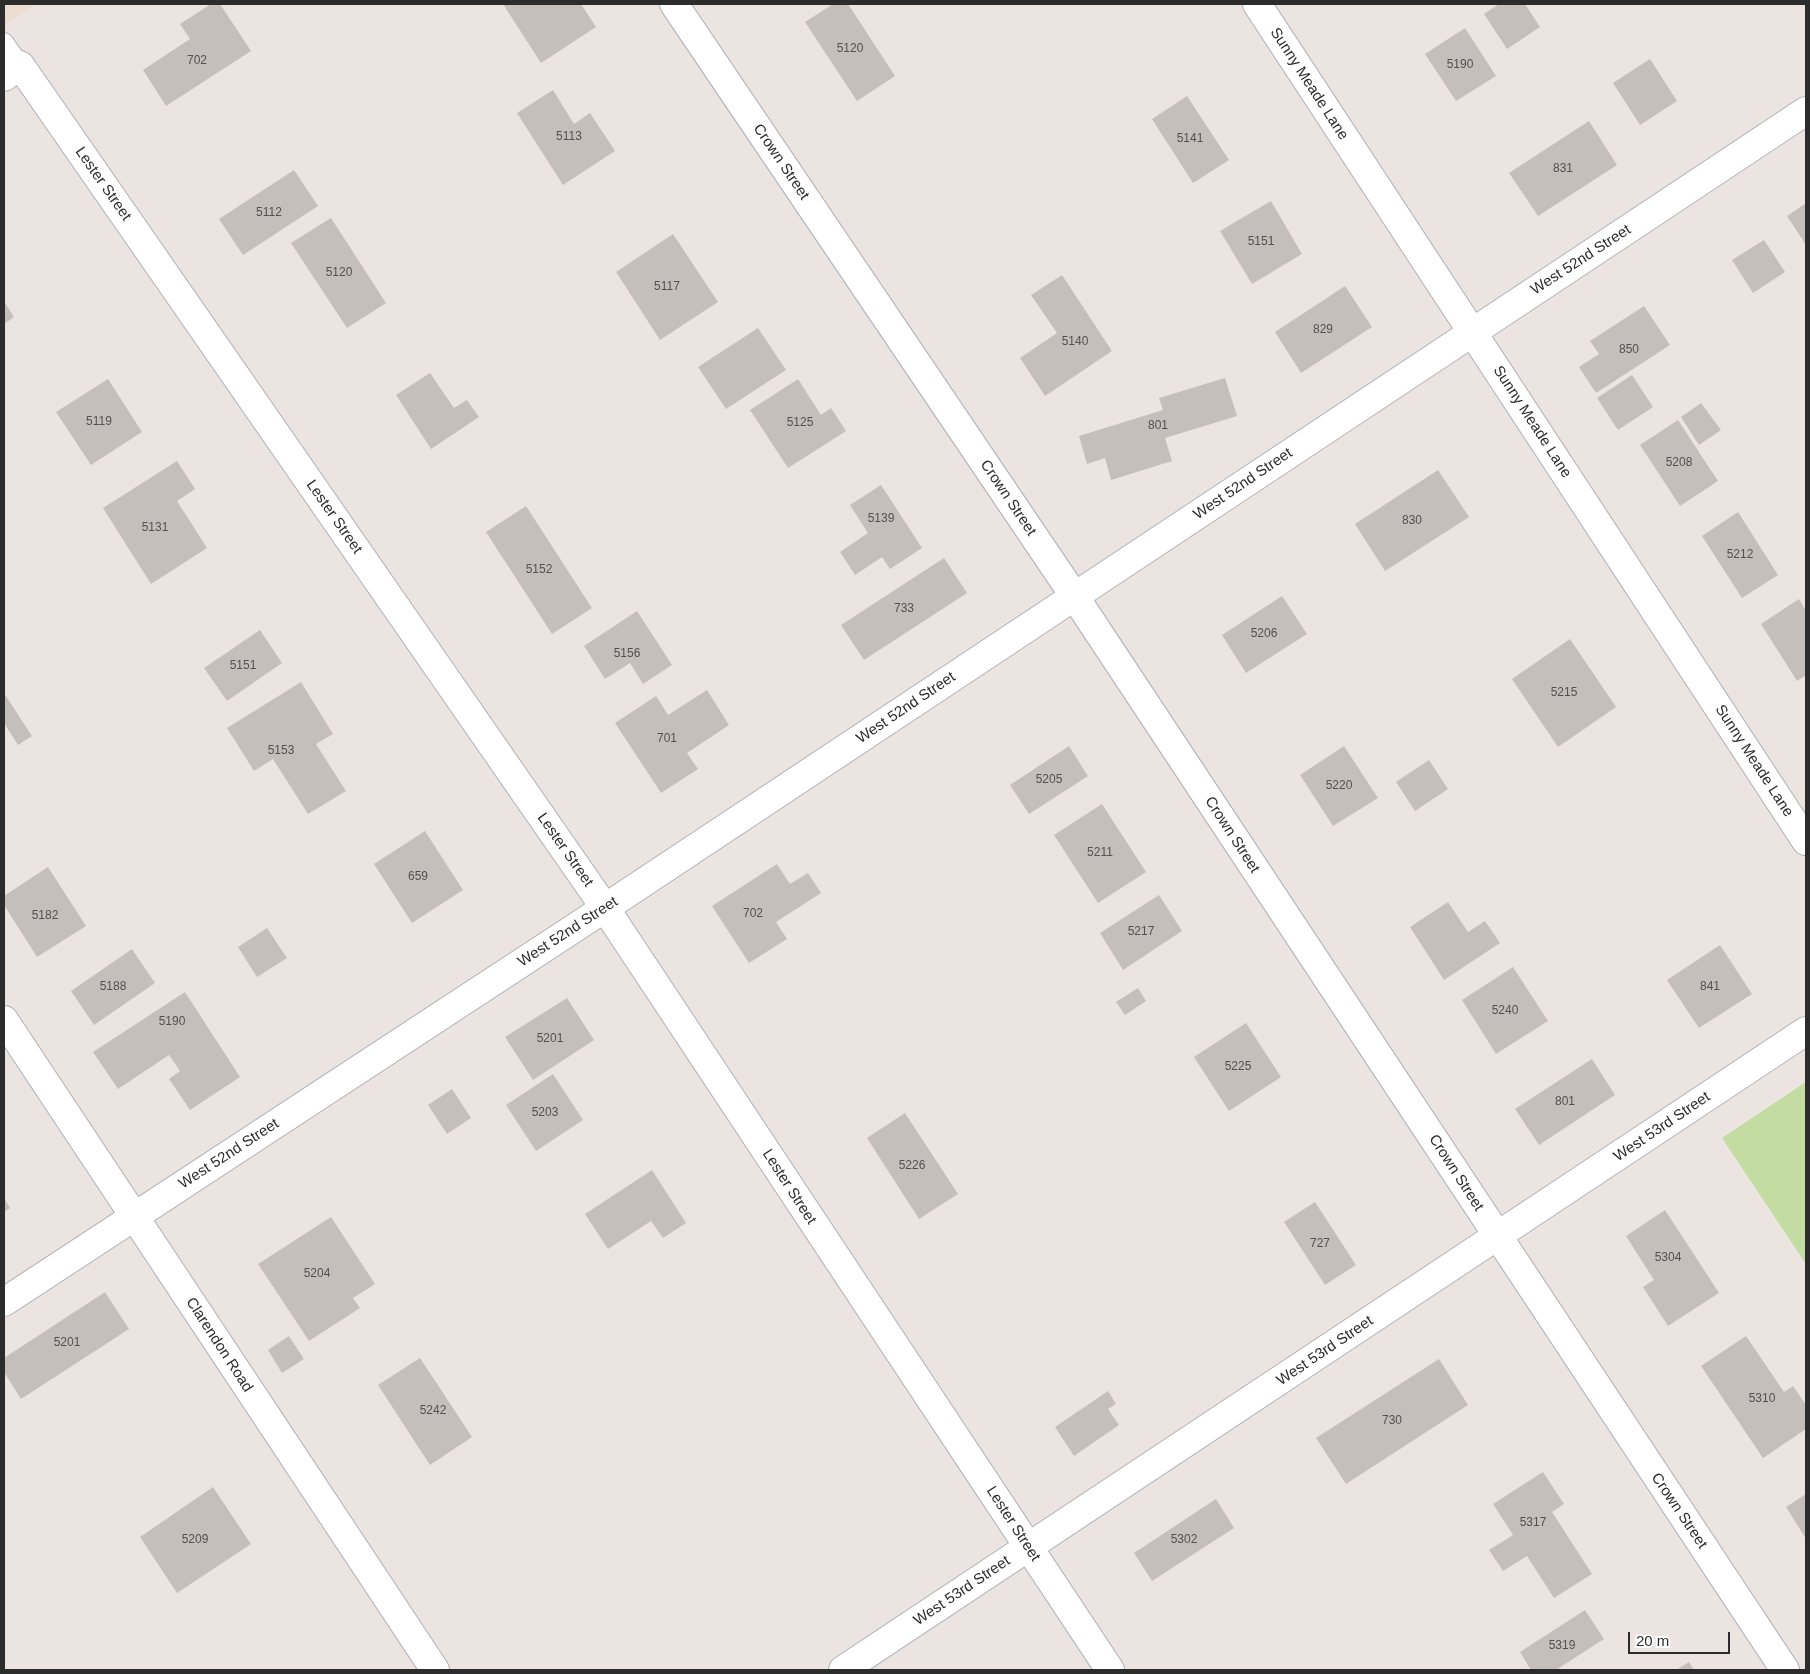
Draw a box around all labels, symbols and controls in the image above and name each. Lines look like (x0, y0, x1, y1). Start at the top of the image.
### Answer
street label: Sunny Meade Lane (1266, 25, 1352, 143)
house number: 5120 (837, 42, 863, 56)
house number: 702 (187, 54, 207, 68)
house number: 5190 (1447, 58, 1473, 72)
street label: Crown Street (749, 121, 813, 203)
house number: 5113 (556, 130, 582, 144)
house number: 5141 (1177, 132, 1203, 146)
street label: Lester Street (71, 144, 135, 224)
house number: 831 (1553, 162, 1573, 176)
house number: 5112 (256, 206, 282, 220)
street label: West 52nd Street (1528, 221, 1634, 299)
house number: 5151 (1248, 235, 1274, 249)
house number: 5120 (326, 266, 352, 280)
house number: 5117 (654, 280, 680, 294)
house number: 829 (1313, 323, 1333, 337)
house number: 5140 (1062, 335, 1088, 349)
house number: 850 (1619, 343, 1639, 357)
street label: Sunny Meade Lane (1489, 363, 1575, 481)
house number: 5119 (86, 415, 112, 429)
house number: 5125 (787, 416, 813, 430)
house number: 801 (1148, 419, 1168, 433)
street label: West 52nd Street (1190, 444, 1296, 524)
house number: 5208 (1666, 456, 1692, 470)
street label: Crown Street (976, 457, 1040, 539)
street label: Lester Street (302, 477, 366, 557)
house number: 5139 (868, 512, 894, 526)
house number: 830 (1402, 514, 1422, 528)
house number: 5131 (142, 521, 168, 535)
house number: 5212 (1727, 548, 1753, 562)
house number: 5152 (526, 563, 552, 577)
house number: 733 (894, 602, 914, 616)
house number: 5206 (1251, 627, 1277, 641)
house number: 5156 (614, 647, 640, 661)
house number: 5151 (230, 659, 256, 673)
street label: West 52nd Street (853, 668, 959, 748)
house number: 5215 (1551, 686, 1577, 700)
street label: Sunny Meade Lane (1711, 702, 1797, 820)
house number: 701 (657, 732, 677, 746)
house number: 5153 (268, 744, 294, 758)
house number: 5205 (1036, 773, 1062, 787)
house number: 5220 (1326, 779, 1352, 793)
street label: Crown Street (1201, 793, 1263, 877)
street label: Lester Street (533, 810, 597, 890)
house number: 5211 (1087, 846, 1113, 860)
house number: 659 (408, 870, 428, 884)
street label: West 52nd Street (515, 893, 621, 971)
house number: 702 (743, 907, 763, 921)
house number: 5182 (32, 909, 58, 923)
house number: 5217 (1128, 925, 1154, 939)
house number: 5188 (100, 980, 126, 994)
house number: 841 (1700, 980, 1720, 994)
house number: 5240 (1492, 1004, 1518, 1018)
house number: 5190 (159, 1015, 185, 1029)
house number: 5201 (537, 1032, 563, 1046)
house number: 5225 (1225, 1060, 1251, 1074)
street label: West 53rd Street (1610, 1088, 1714, 1166)
house number: 801 (1555, 1095, 1575, 1109)
house number: 5203 (532, 1106, 558, 1120)
street label: West 52nd Street (176, 1115, 282, 1193)
street label: Crown Street (1425, 1131, 1487, 1215)
street label: Lester Street (758, 1146, 820, 1228)
house number: 5226 (899, 1159, 925, 1173)
house number: 727 (1310, 1237, 1330, 1251)
house number: 5304 (1655, 1251, 1681, 1265)
house number: 5204 (304, 1267, 330, 1281)
street label: Clarendon Road (182, 1294, 256, 1396)
street label: West 53rd Street (1273, 1312, 1377, 1390)
house number: 5201 (54, 1336, 80, 1350)
house number: 5310 (1749, 1392, 1775, 1406)
house number: 5242 (420, 1404, 446, 1418)
house number: 730 (1382, 1414, 1402, 1428)
street label: Crown Street (1647, 1470, 1711, 1552)
street label: Lester Street (982, 1483, 1044, 1565)
house number: 5317 (1520, 1516, 1546, 1530)
house number: 5209 (182, 1533, 208, 1547)
house number: 5302 (1171, 1533, 1197, 1547)
street label: West 53rd Street (910, 1552, 1014, 1630)
scale bar (1630, 1622, 1732, 1654)
text: 20 m (1636, 1632, 1669, 1649)
house number: 5319 (1549, 1639, 1575, 1653)

